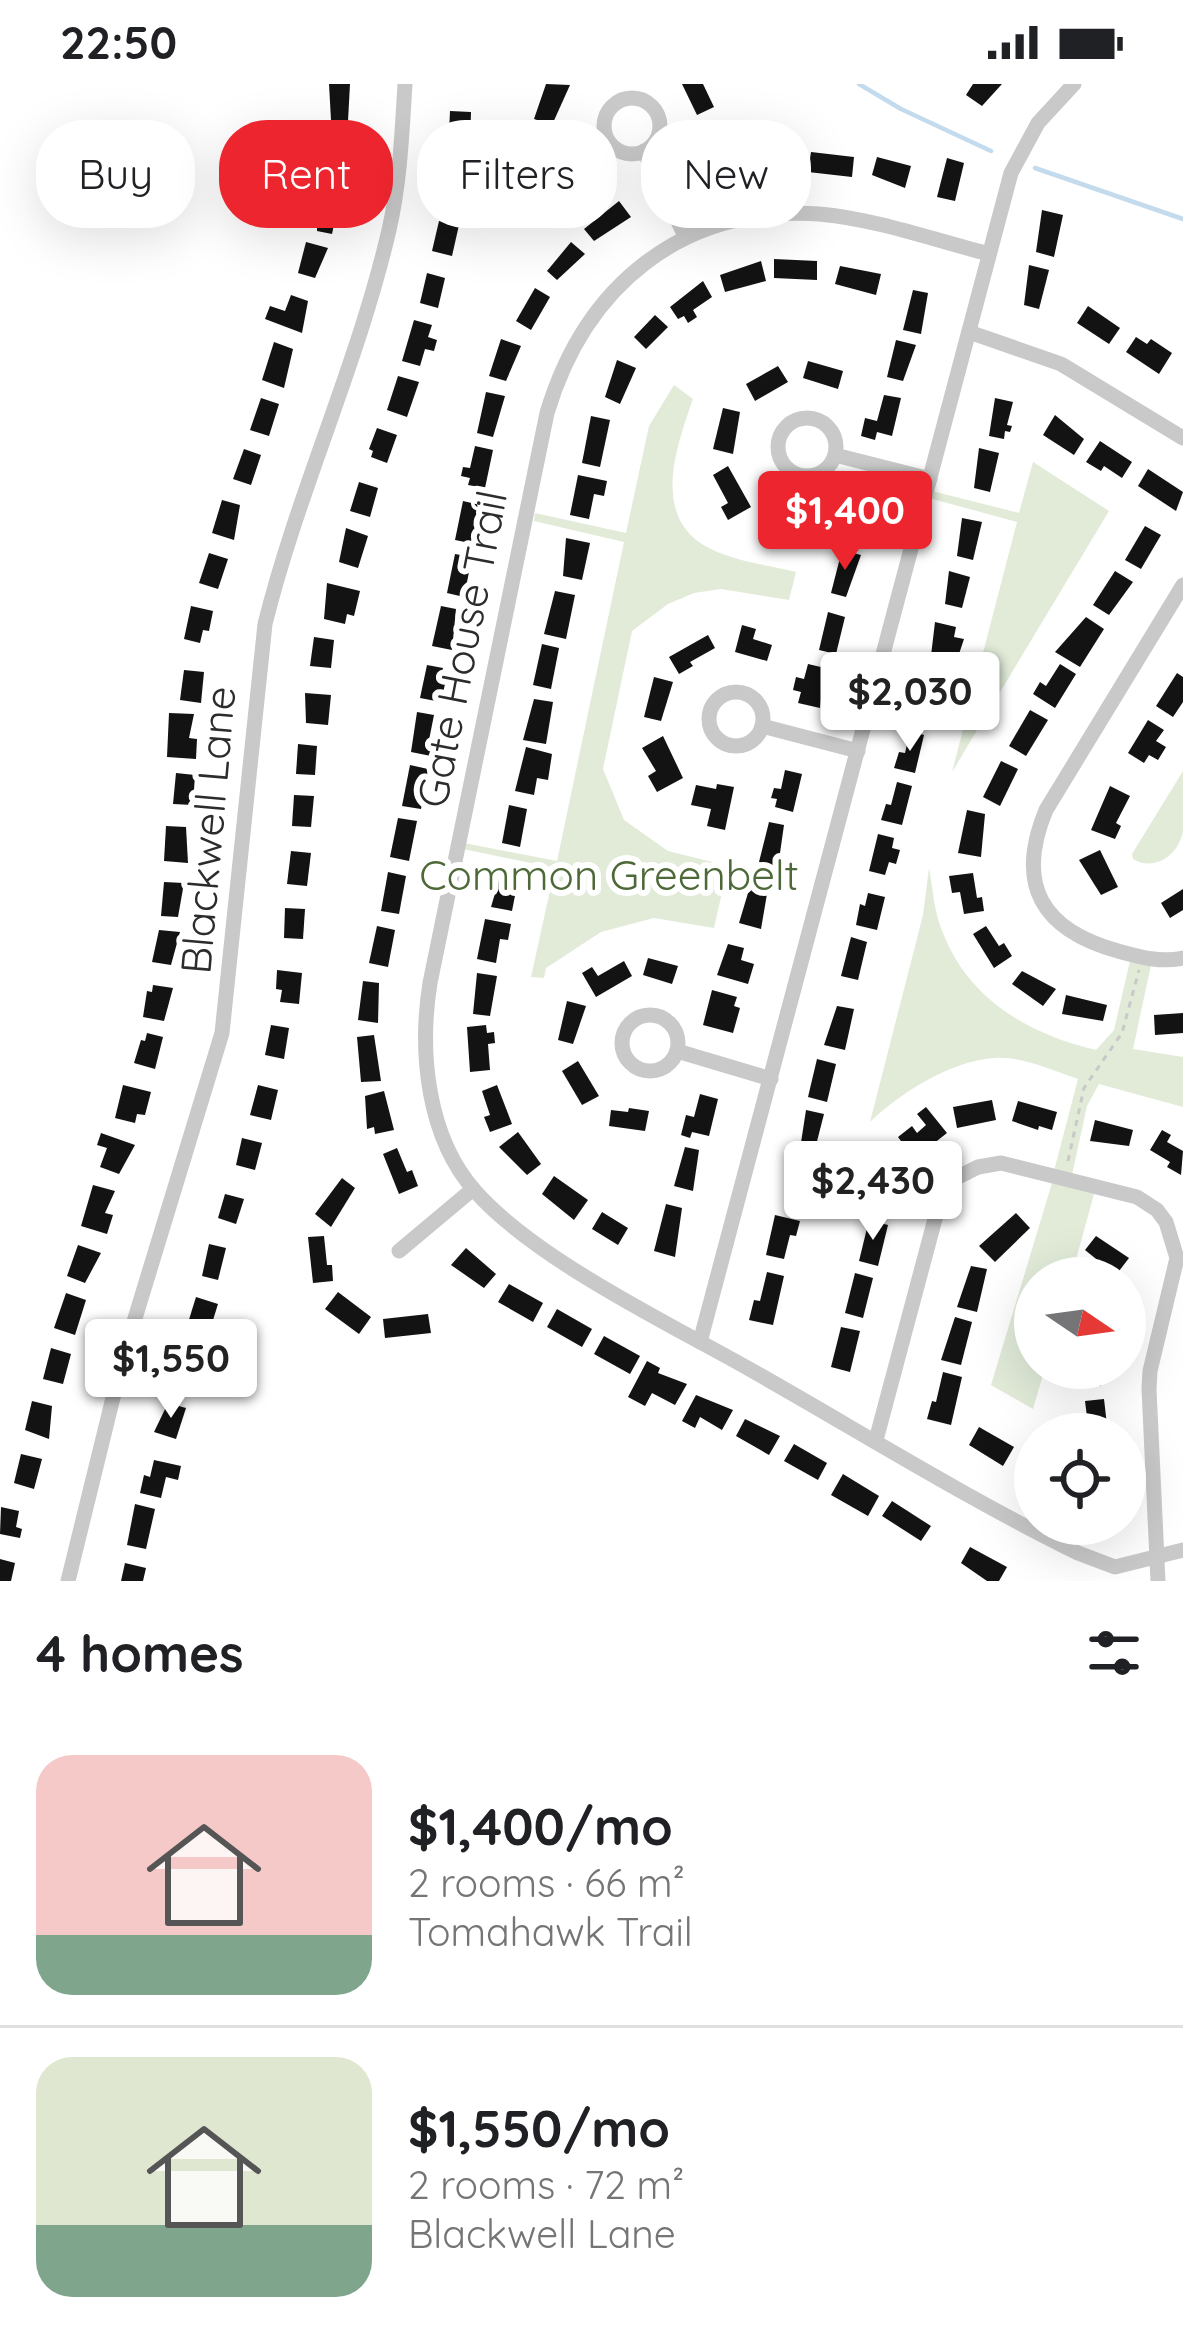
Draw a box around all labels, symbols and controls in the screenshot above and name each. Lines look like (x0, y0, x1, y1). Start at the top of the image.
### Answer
text: 22:50 (60, 14, 177, 70)
chip: Buy (36, 120, 195, 228)
chip: Rent (219, 120, 393, 228)
chip: Filters (417, 120, 617, 228)
chip: New (641, 120, 811, 228)
pin: $1,400 (747, 471, 943, 573)
text: $1,400 (785, 485, 905, 534)
street label: Gate House Trail (405, 486, 518, 812)
pin: $2,030 (812, 652, 1008, 754)
text: $2,030 (847, 666, 973, 715)
street label: Blackwell Lane (169, 684, 246, 976)
park label: Common Greenbelt (419, 848, 799, 901)
pin: $2,430 (775, 1141, 971, 1243)
text: $2,430 (811, 1155, 935, 1204)
north arrow (1014, 1257, 1146, 1389)
map controls (1014, 1257, 1146, 1545)
pin: $1,550 (73, 1319, 269, 1421)
text: $1,550 (112, 1333, 230, 1382)
button: locate (1014, 1413, 1146, 1545)
icon: filters (1081, 1620, 1147, 1686)
text: 4 homes (36, 1621, 244, 1685)
text: $1,400/mo (408, 1794, 673, 1858)
icon: home (132, 1803, 276, 1947)
text: 2 rooms · 66 m² (408, 1858, 685, 1907)
text: Tomahawk Trail (408, 1907, 693, 1956)
text: $1,550/mo (408, 2096, 670, 2160)
icon: home (132, 2105, 276, 2249)
text: 2 rooms · 72 m² (408, 2160, 684, 2209)
text: Blackwell Lane (408, 2209, 676, 2258)

